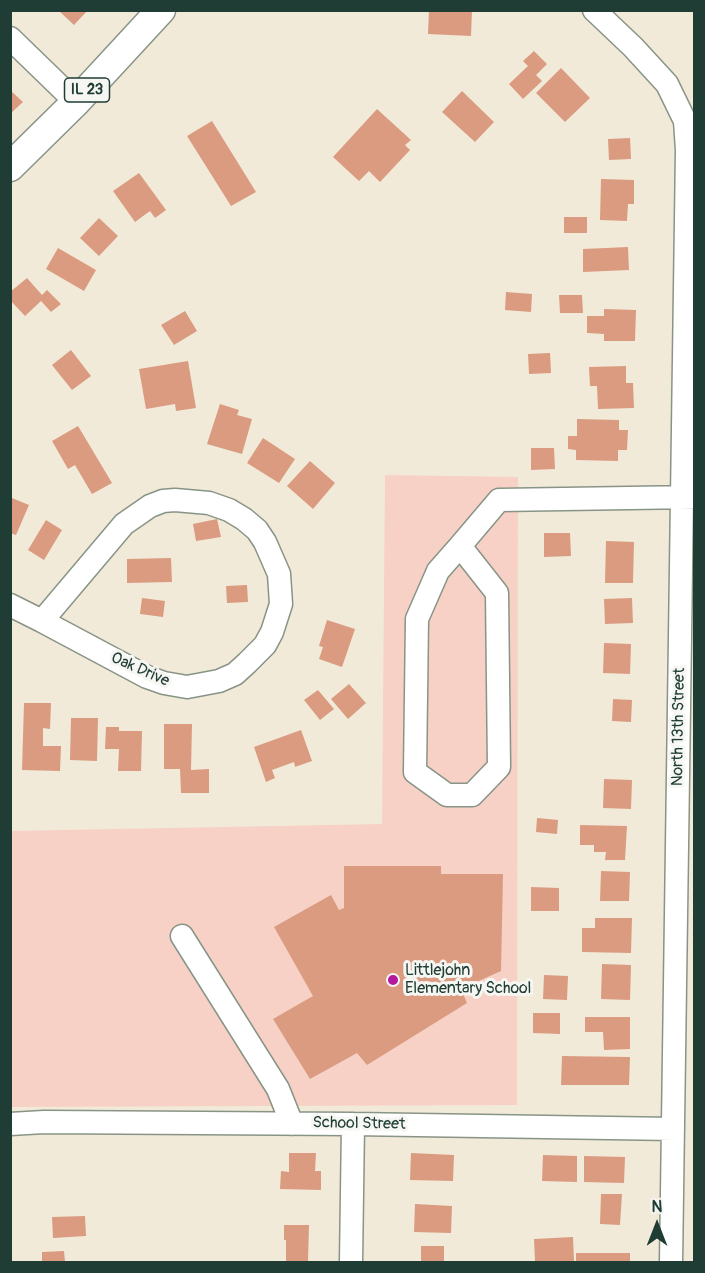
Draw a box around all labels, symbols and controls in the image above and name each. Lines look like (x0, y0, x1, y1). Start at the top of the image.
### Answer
road number: IL 23 (64, 78, 110, 102)
street label: Oak Drive (108, 649, 172, 691)
street label: North 13th Street (668, 668, 690, 786)
place label: Littlejohn Elementary School (405, 961, 531, 999)
marker: Littlejohn Elementary School (386, 973, 400, 987)
street label: School Street (312, 1114, 406, 1134)
north arrow (627, 1195, 687, 1255)
text: N (652, 1197, 662, 1217)

